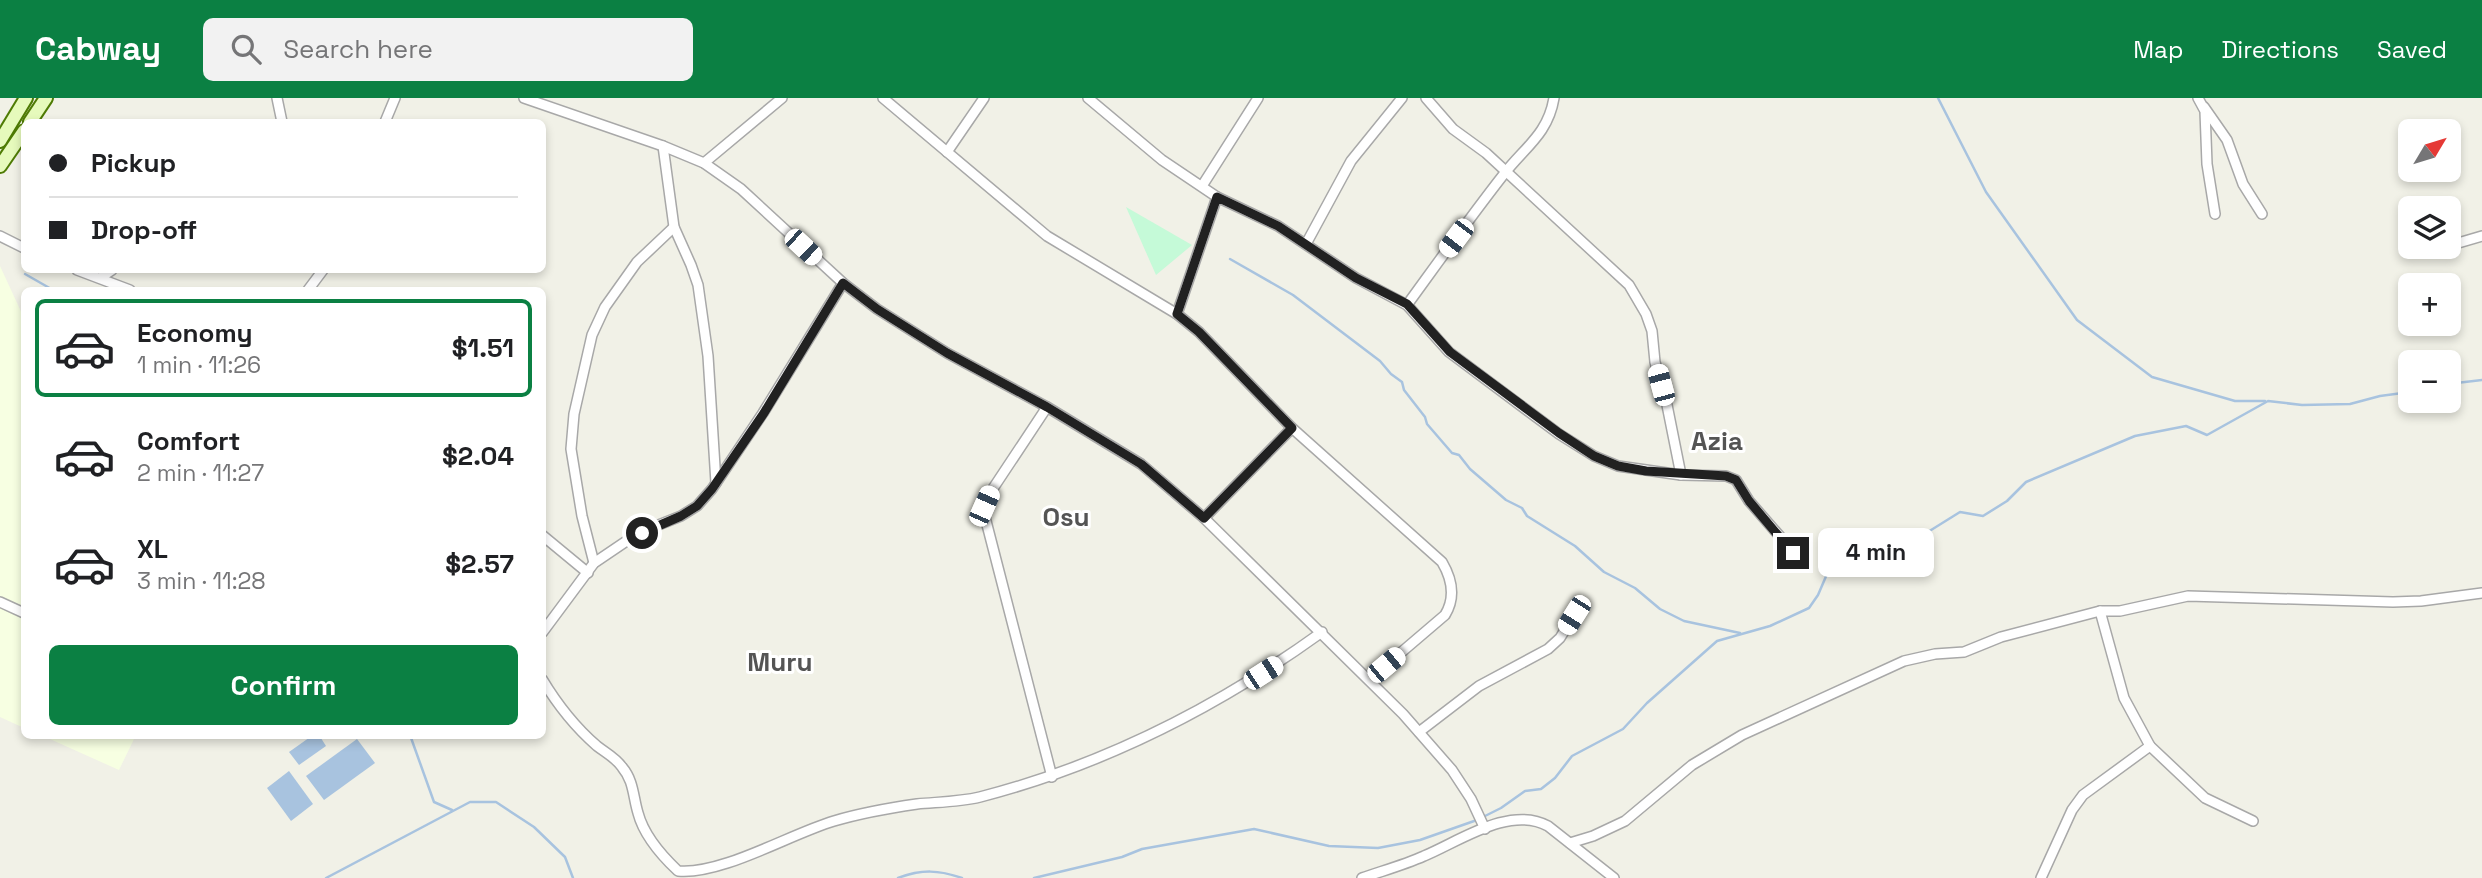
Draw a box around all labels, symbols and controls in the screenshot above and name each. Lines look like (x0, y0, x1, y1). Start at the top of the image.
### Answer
search box (203, 18, 693, 81)
text: Cabway (35, 28, 161, 70)
icon: search (227, 30, 265, 68)
text: Search here (283, 32, 433, 66)
text: Map (2133, 34, 2183, 65)
text: Directions (2221, 34, 2339, 65)
text: Saved (2377, 34, 2447, 65)
north arrow (2398, 119, 2460, 182)
map controls (2398, 119, 2461, 413)
text: Pickup (91, 146, 176, 180)
button: layers (2398, 196, 2461, 259)
text: Drop-off (91, 213, 197, 247)
car (1435, 215, 1478, 261)
car (781, 225, 826, 269)
button: + (2398, 273, 2461, 336)
text: Economy (137, 316, 253, 350)
icon: car (53, 317, 116, 380)
text: $1.51 (452, 331, 514, 365)
text: 1 min · 11:26 (137, 350, 261, 380)
button: − (2398, 350, 2461, 413)
car (1646, 362, 1677, 408)
text: Comfort (137, 424, 240, 458)
district label: Azia (1691, 424, 1743, 458)
icon: car (53, 425, 116, 488)
text: $2.04 (442, 439, 514, 473)
text: 2 min · 11:27 (137, 458, 264, 488)
car (966, 483, 1003, 529)
district label: Osu (1042, 500, 1090, 534)
route start (626, 517, 658, 549)
callout: 4 min (1818, 528, 1933, 578)
text: XL (137, 532, 168, 566)
icon: car (53, 533, 116, 596)
route end (1777, 537, 1809, 569)
text: 4 min (1846, 537, 1906, 567)
text: $2.57 (445, 547, 514, 581)
text: 3 min · 11:28 (137, 566, 266, 596)
car (1554, 592, 1595, 638)
car (1364, 643, 1409, 687)
button: Confirm (49, 645, 518, 725)
district label: Muru (747, 645, 813, 679)
car (1240, 653, 1287, 693)

